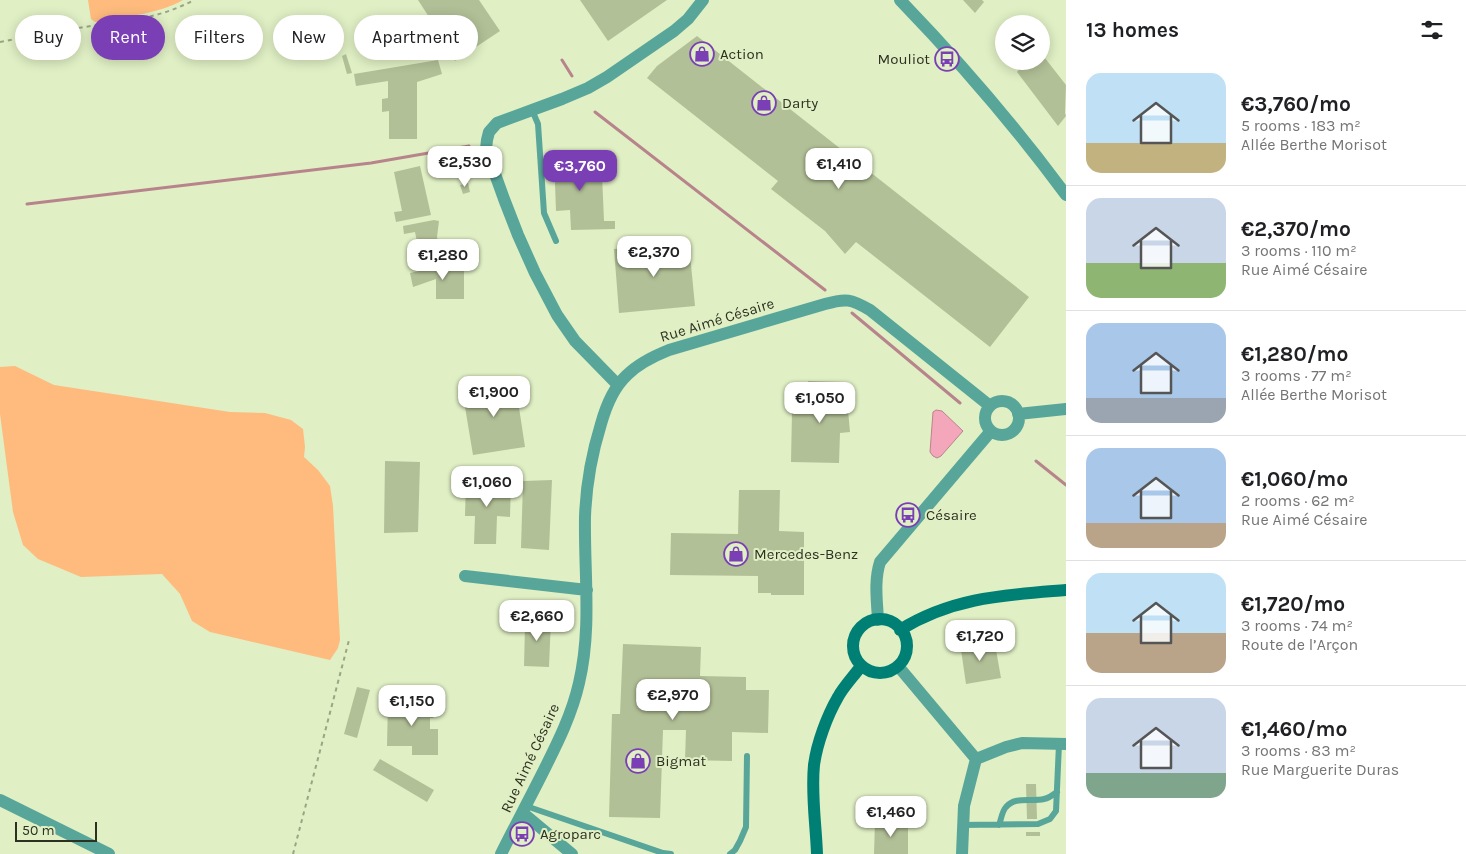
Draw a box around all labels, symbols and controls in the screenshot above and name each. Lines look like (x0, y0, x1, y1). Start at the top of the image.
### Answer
chip: Buy (15, 15, 81, 60)
chip: Rent (91, 15, 165, 60)
chip: Filters (175, 15, 263, 60)
chip: New (273, 15, 344, 60)
chip: Apartment (354, 15, 478, 60)
map controls (995, 15, 1050, 70)
button: layers (995, 15, 1050, 70)
icon: filters (1418, 16, 1446, 44)
text: 13 homes (1086, 18, 1179, 42)
shop icon: Action (689, 41, 715, 67)
place label: Action (720, 45, 764, 63)
bus stop icon: Mouliot (934, 46, 960, 72)
place label: Mouliot (878, 50, 930, 68)
shop icon: Darty (751, 90, 777, 116)
text: €3,760/mo (1241, 92, 1351, 116)
icon: home (1126, 93, 1186, 153)
place label: Darty (782, 94, 818, 112)
text: 5 rooms · 183 m² (1241, 116, 1361, 135)
text: Allée Berthe Morisot (1241, 135, 1387, 154)
pin: €2,530 (424, 146, 506, 188)
pin: €1,410 (798, 148, 880, 190)
pin: €3,760 (539, 150, 621, 192)
text: €2,530 (438, 152, 492, 171)
text: €1,410 (816, 154, 862, 173)
text: €3,760 (554, 156, 606, 175)
text: €2,370/mo (1241, 217, 1351, 241)
icon: home (1126, 218, 1186, 278)
pin: €2,370 (613, 236, 695, 278)
pin: €1,280 (402, 238, 484, 281)
text: 3 rooms · 110 m² (1241, 241, 1357, 260)
text: €2,370 (628, 242, 680, 261)
text: €1,280 (418, 245, 468, 264)
text: Rue Aimé Césaire (1241, 260, 1367, 279)
street label: Rue Aimé Césaire (658, 294, 776, 346)
text: €1,280/mo (1241, 342, 1348, 366)
icon: home (1126, 343, 1186, 403)
text: 3 rooms · 77 m² (1241, 366, 1352, 385)
pin: €1,900 (453, 376, 535, 418)
text: €1,900 (469, 382, 519, 401)
pin: €1,050 (779, 382, 861, 424)
text: Allée Berthe Morisot (1241, 385, 1387, 404)
text: €1,050 (795, 388, 845, 407)
pin: €1,060 (446, 466, 528, 508)
text: €1,060/mo (1241, 467, 1348, 491)
icon: home (1126, 468, 1186, 528)
text: €1,060 (462, 472, 512, 491)
text: 2 rooms · 62 m² (1241, 491, 1355, 510)
bus stop icon: Césaire (895, 502, 921, 528)
place label: Césaire (926, 506, 977, 524)
text: Rue Aimé Césaire (1241, 510, 1367, 529)
shop icon: Mercedes-Benz (723, 541, 749, 567)
place label: Mercedes-Benz (754, 545, 858, 563)
text: €1,720/mo (1241, 592, 1345, 616)
icon: home (1126, 593, 1186, 653)
pin: €2,660 (496, 600, 578, 642)
text: €2,660 (510, 606, 564, 625)
text: 3 rooms · 74 m² (1241, 616, 1353, 635)
pin: €1,720 (939, 620, 1021, 662)
text: €1,720 (956, 626, 1004, 645)
text: Route de l’Arçon (1241, 635, 1358, 654)
pin: €2,970 (632, 678, 714, 721)
pin: €1,150 (371, 684, 453, 727)
text: €2,970 (647, 685, 699, 704)
text: €1,150 (389, 691, 435, 710)
street label: Rue Aimé Césaire (497, 700, 563, 816)
text: €1,460/mo (1241, 717, 1347, 741)
icon: home (1126, 718, 1186, 778)
text: 3 rooms · 83 m² (1241, 741, 1356, 760)
shop icon: Bigmat (625, 748, 651, 774)
place label: Bigmat (656, 752, 707, 770)
text: Rue Marguerite Duras (1241, 760, 1399, 779)
pin: €1,460 (850, 796, 932, 838)
text: €1,460 (866, 802, 916, 821)
scale bar (15, 819, 98, 842)
bus stop icon: Agroparc (509, 821, 535, 847)
text: 50 m (22, 822, 55, 839)
place label: Agroparc (540, 825, 601, 843)

